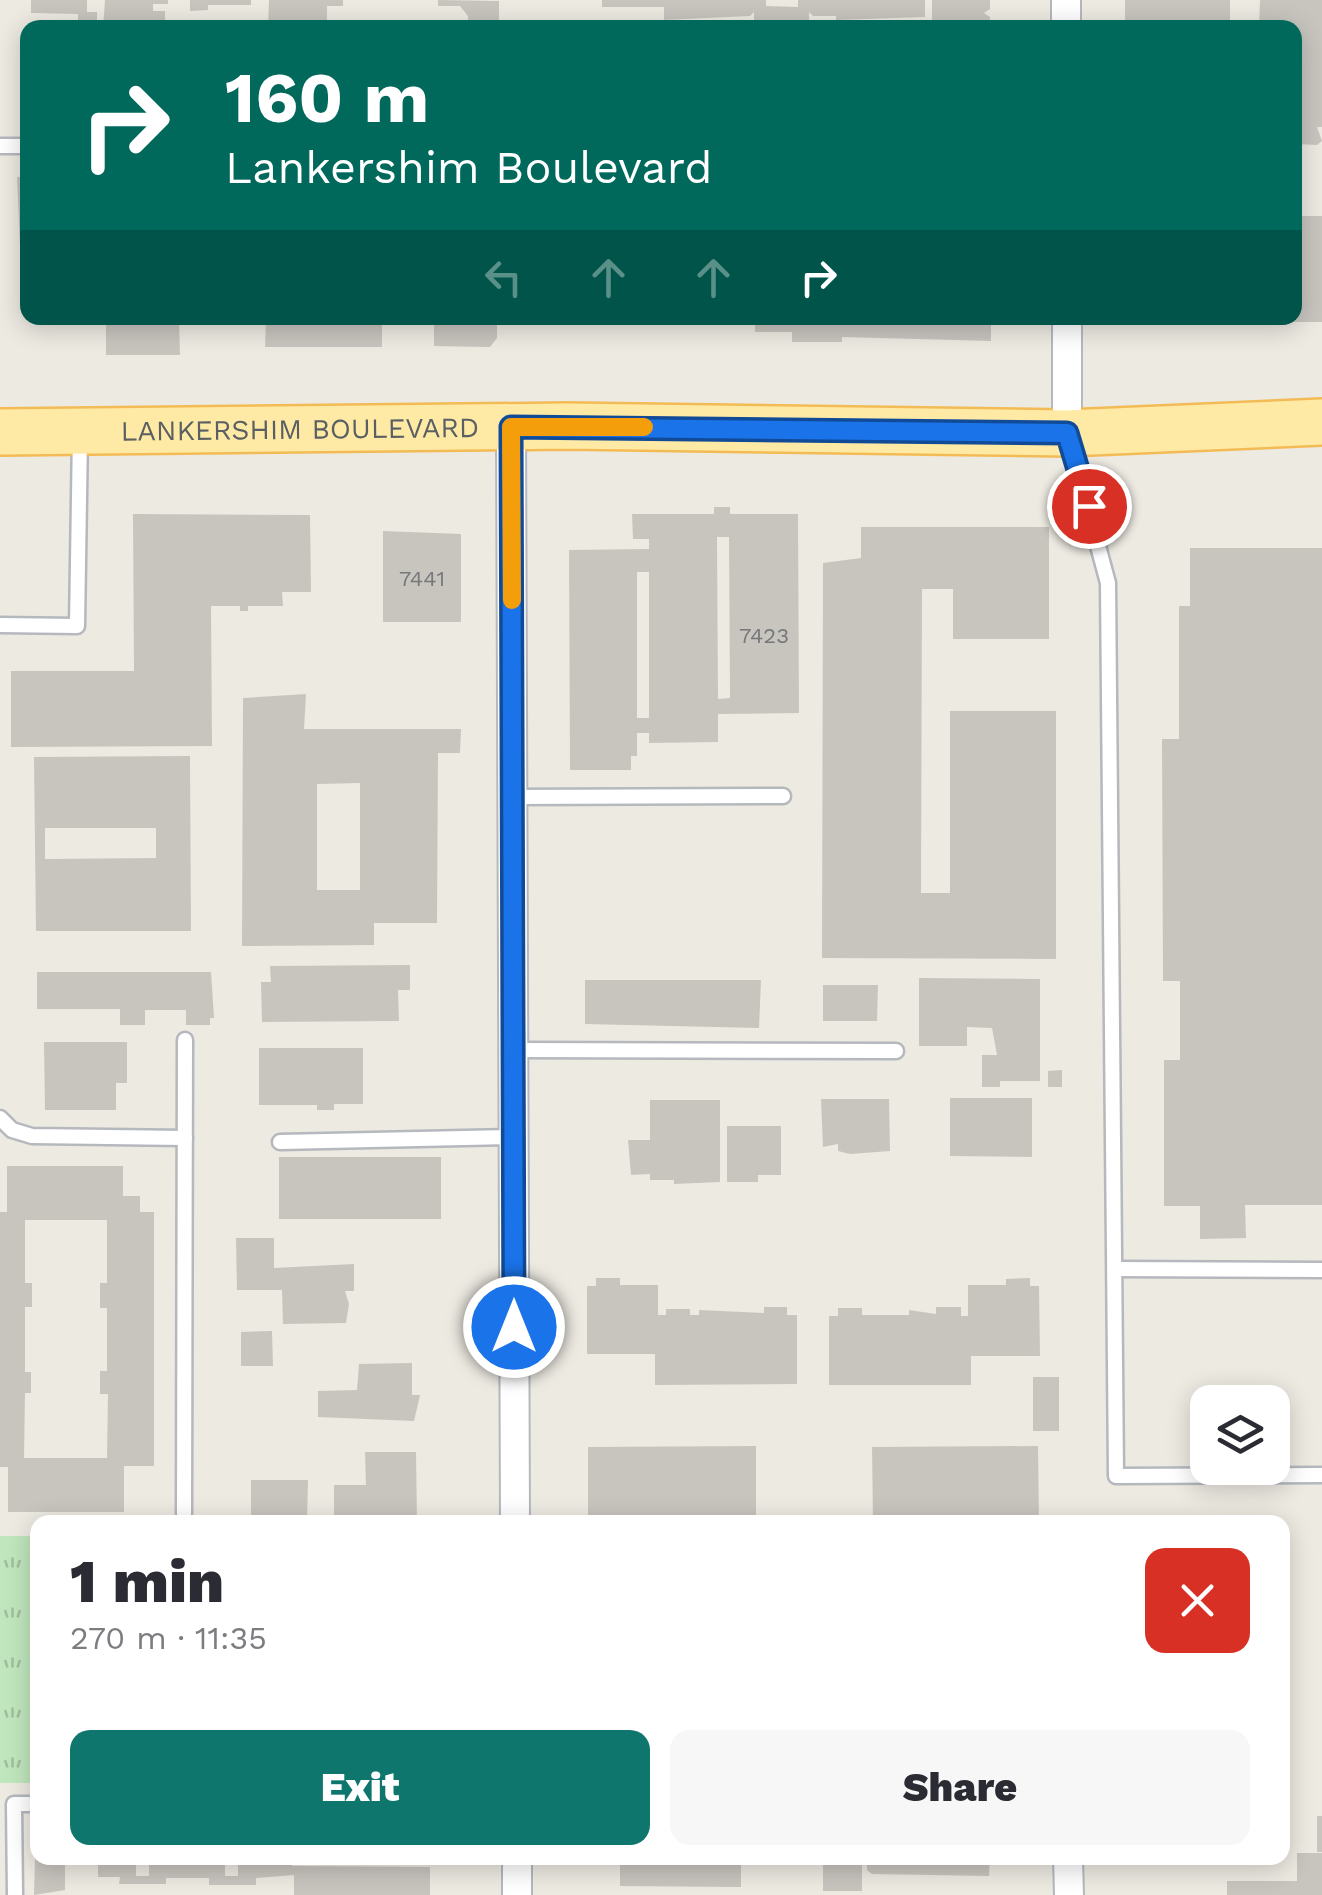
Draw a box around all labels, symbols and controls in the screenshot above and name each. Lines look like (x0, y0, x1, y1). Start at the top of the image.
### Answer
text: 160 m (225, 57, 429, 139)
icon: right (60, 60, 190, 190)
text: Lankershim Boulevard (225, 141, 713, 194)
icon: left (476, 250, 531, 305)
icon: ahead (581, 250, 636, 305)
icon: ahead (686, 250, 741, 305)
icon: right (791, 250, 846, 305)
street label: LANKERSHIM BOULEVARD (121, 411, 479, 448)
pin (1047, 464, 1132, 549)
icon: arrive (1062, 479, 1117, 534)
house number: 7441 (399, 566, 445, 591)
house number: 7423 (739, 623, 789, 648)
position arrow (462, 1275, 566, 1379)
map controls (1190, 1385, 1290, 1485)
button: layers (1190, 1385, 1290, 1485)
text: 1 min (70, 1546, 224, 1617)
button: close (1145, 1548, 1250, 1653)
text: 270 m · 11:35 (70, 1619, 267, 1657)
button: Exit (70, 1730, 650, 1845)
button: Share (670, 1730, 1250, 1845)

